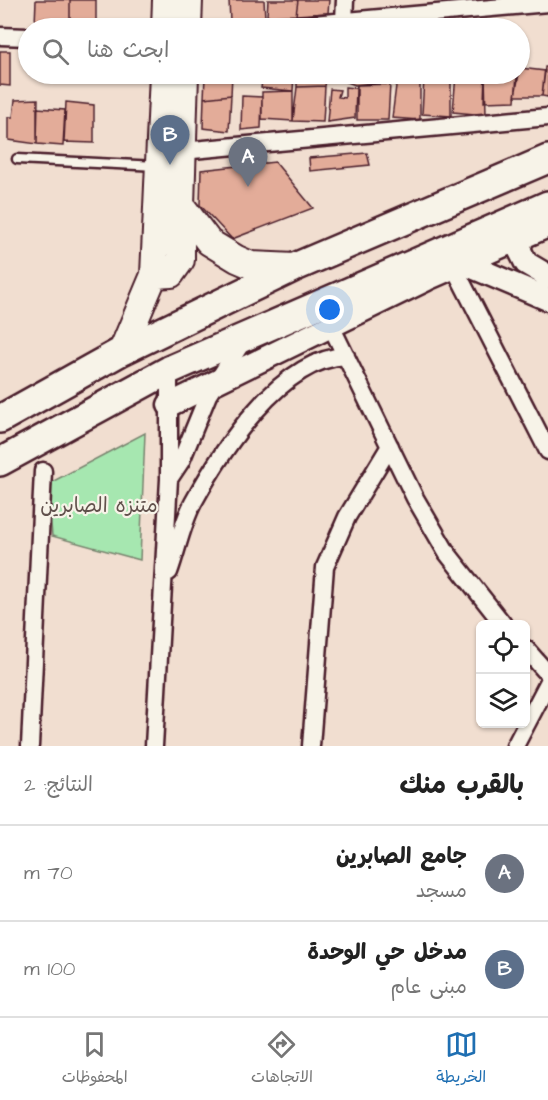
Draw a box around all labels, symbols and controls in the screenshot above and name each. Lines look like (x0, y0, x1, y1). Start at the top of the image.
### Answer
search box (18, 18, 530, 84)
icon: search (39, 35, 72, 68)
text: ابحث هنا (87, 35, 169, 66)
pin: B (150, 116, 190, 165)
pin: A (228, 138, 268, 187)
your location (315, 295, 344, 324)
park label: متنزه الصابرين (40, 492, 158, 520)
map controls (476, 620, 530, 728)
button: locate (476, 620, 530, 674)
button: layers (476, 674, 530, 728)
text: بالقرب منك (400, 767, 524, 803)
text: النتائج: 2 (24, 771, 93, 799)
text: جامع الصابرين (336, 841, 467, 872)
text: 70 m (24, 859, 73, 887)
text: A (498, 859, 511, 887)
text: مسجد (416, 877, 467, 905)
text: مدخل حي الوحدة (307, 937, 467, 968)
text: 100 m (24, 955, 75, 983)
text: B (497, 955, 512, 983)
text: مبنى عام (390, 973, 467, 1001)
tab: المحفوظات (62, 1028, 128, 1091)
tab: الاتجاهات (251, 1028, 313, 1091)
tab: الخريطة (436, 1028, 486, 1091)

